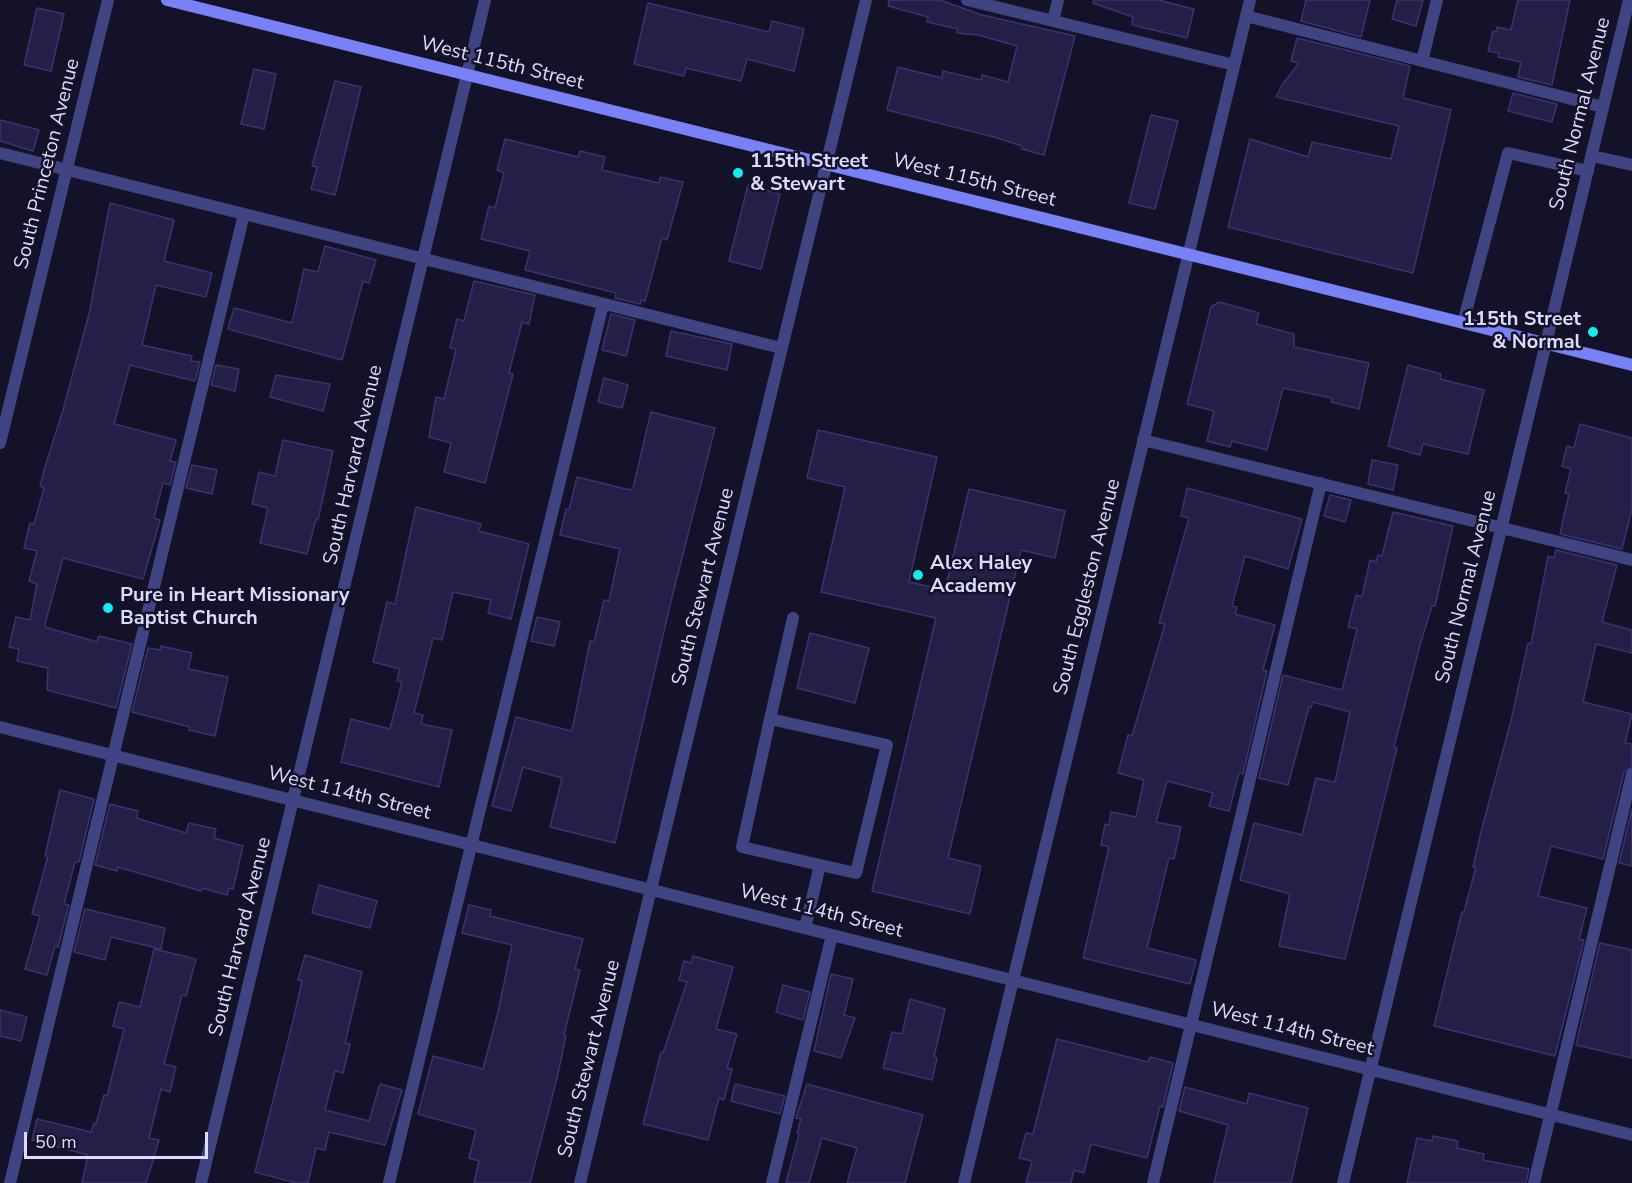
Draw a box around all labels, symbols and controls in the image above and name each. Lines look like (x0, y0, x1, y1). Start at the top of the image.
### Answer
street label: South Normal Avenue (1545, 15, 1617, 213)
street label: West 115th Street (418, 32, 586, 96)
street label: South Princeton Avenue (10, 56, 86, 272)
street label: West 115th Street (890, 149, 1058, 213)
place label: 115th Street & Stewart (750, 150, 868, 197)
marker: 115th Street & Stewart (731, 166, 745, 180)
place label: 115th Street & Normal (1463, 308, 1581, 355)
marker: 115th Street & Normal (1586, 325, 1600, 339)
street label: South Harvard Avenue (319, 363, 389, 567)
street label: South Eggleston Avenue (1050, 477, 1126, 697)
street label: South Stewart Avenue (668, 486, 740, 688)
street label: South Normal Avenue (1431, 488, 1503, 686)
place label: Alex Haley Academy (930, 552, 1032, 599)
marker: Alex Haley Academy (911, 568, 925, 582)
place label: Pure in Heart Missionary Baptist Church (120, 584, 349, 631)
marker: Pure in Heart Missionary Baptist Church (101, 601, 115, 615)
street label: West 114th Street (265, 762, 433, 826)
street label: South Harvard Avenue (205, 835, 277, 1039)
street label: West 114th Street (737, 880, 905, 944)
street label: South Stewart Avenue (554, 958, 626, 1160)
street label: West 114th Street (1208, 998, 1376, 1062)
scale bar (27, 1120, 212, 1158)
text: 50 m (35, 1130, 77, 1154)

